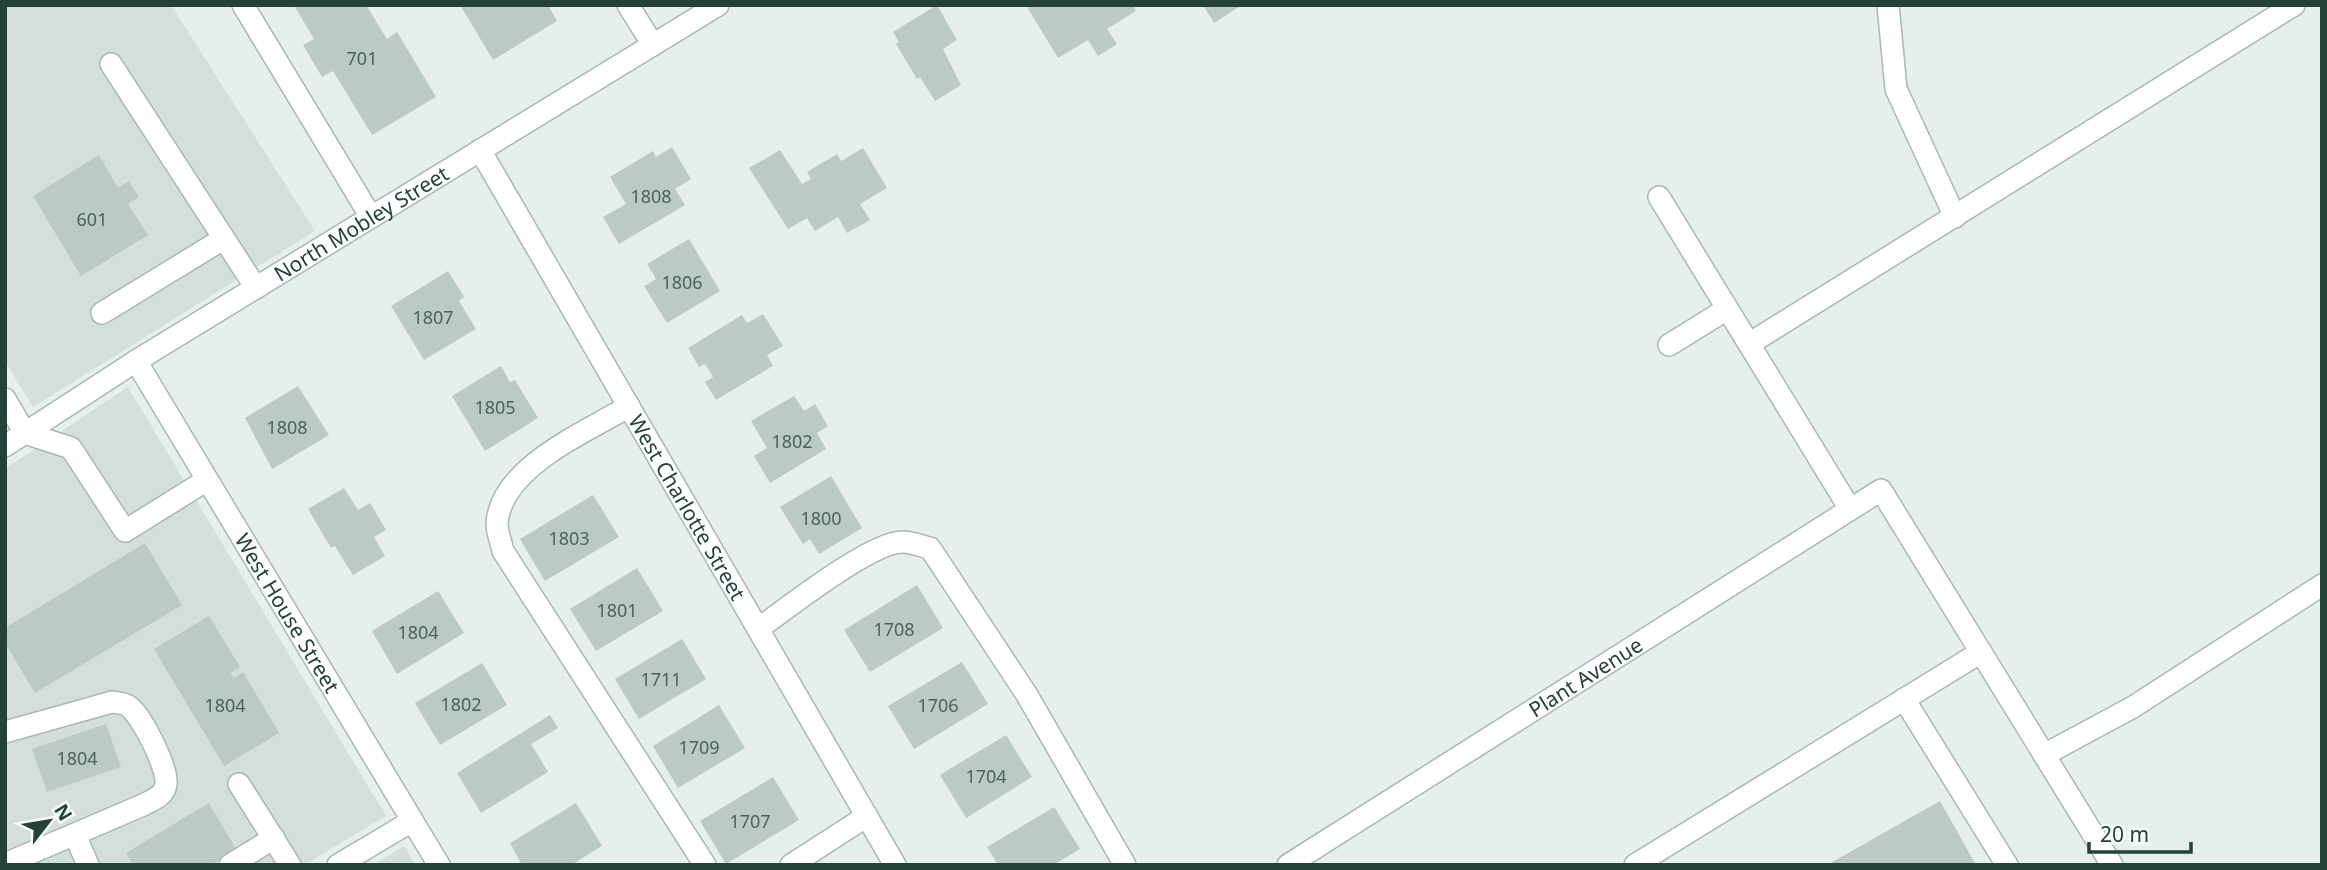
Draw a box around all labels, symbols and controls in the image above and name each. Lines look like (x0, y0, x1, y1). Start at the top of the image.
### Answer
house number: 701 (347, 46, 377, 70)
street label: North Mobley Street (269, 159, 454, 287)
house number: 1808 (630, 184, 672, 208)
house number: 601 (77, 207, 107, 231)
house number: 1806 (661, 270, 703, 294)
house number: 1807 (412, 305, 454, 329)
house number: 1805 (474, 395, 516, 419)
street label: West Charlotte Street (622, 409, 752, 605)
house number: 1808 (266, 415, 308, 439)
house number: 1802 (771, 429, 813, 453)
house number: 1800 (800, 506, 842, 530)
house number: 1803 (548, 526, 590, 550)
street label: West House Street (229, 528, 346, 698)
house number: 1801 (596, 598, 638, 622)
house number: 1708 (873, 617, 915, 641)
house number: 1804 (397, 620, 439, 644)
street label: Plant Avenue (1523, 630, 1648, 723)
house number: 1711 (640, 667, 682, 691)
house number: 1802 (440, 692, 482, 716)
house number: 1804 (204, 693, 246, 717)
house number: 1706 (917, 693, 959, 717)
house number: 1709 (678, 735, 720, 759)
house number: 1804 (56, 746, 98, 770)
house number: 1704 (965, 764, 1007, 788)
north arrow (14, 786, 84, 856)
text: N (48, 799, 79, 826)
house number: 1707 (729, 809, 771, 833)
scale bar (2089, 810, 2190, 854)
text: 20 m (2100, 820, 2149, 848)

